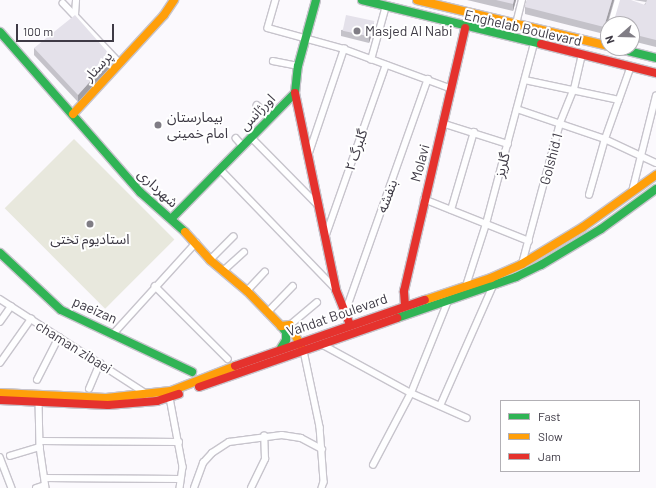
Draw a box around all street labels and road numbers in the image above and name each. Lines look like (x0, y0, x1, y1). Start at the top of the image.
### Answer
street label: Enghelab Boulevard (463, 6, 583, 50)
street label: پرستار (80, 47, 116, 85)
street label: اورژانس (236, 90, 278, 134)
street label: گلبرگ ۲ (341, 127, 371, 173)
street label: Golshid 1 (536, 131, 566, 187)
street label: Molavi (407, 142, 433, 184)
street label: گلریز (491, 151, 513, 179)
street label: شهرداری (134, 165, 182, 211)
street label: بنفشه (373, 177, 401, 215)
street label: Vahdat Boulevard (284, 290, 390, 340)
street label: paeizan (70, 293, 120, 327)
street label: chaman zibaei (33, 317, 115, 377)

